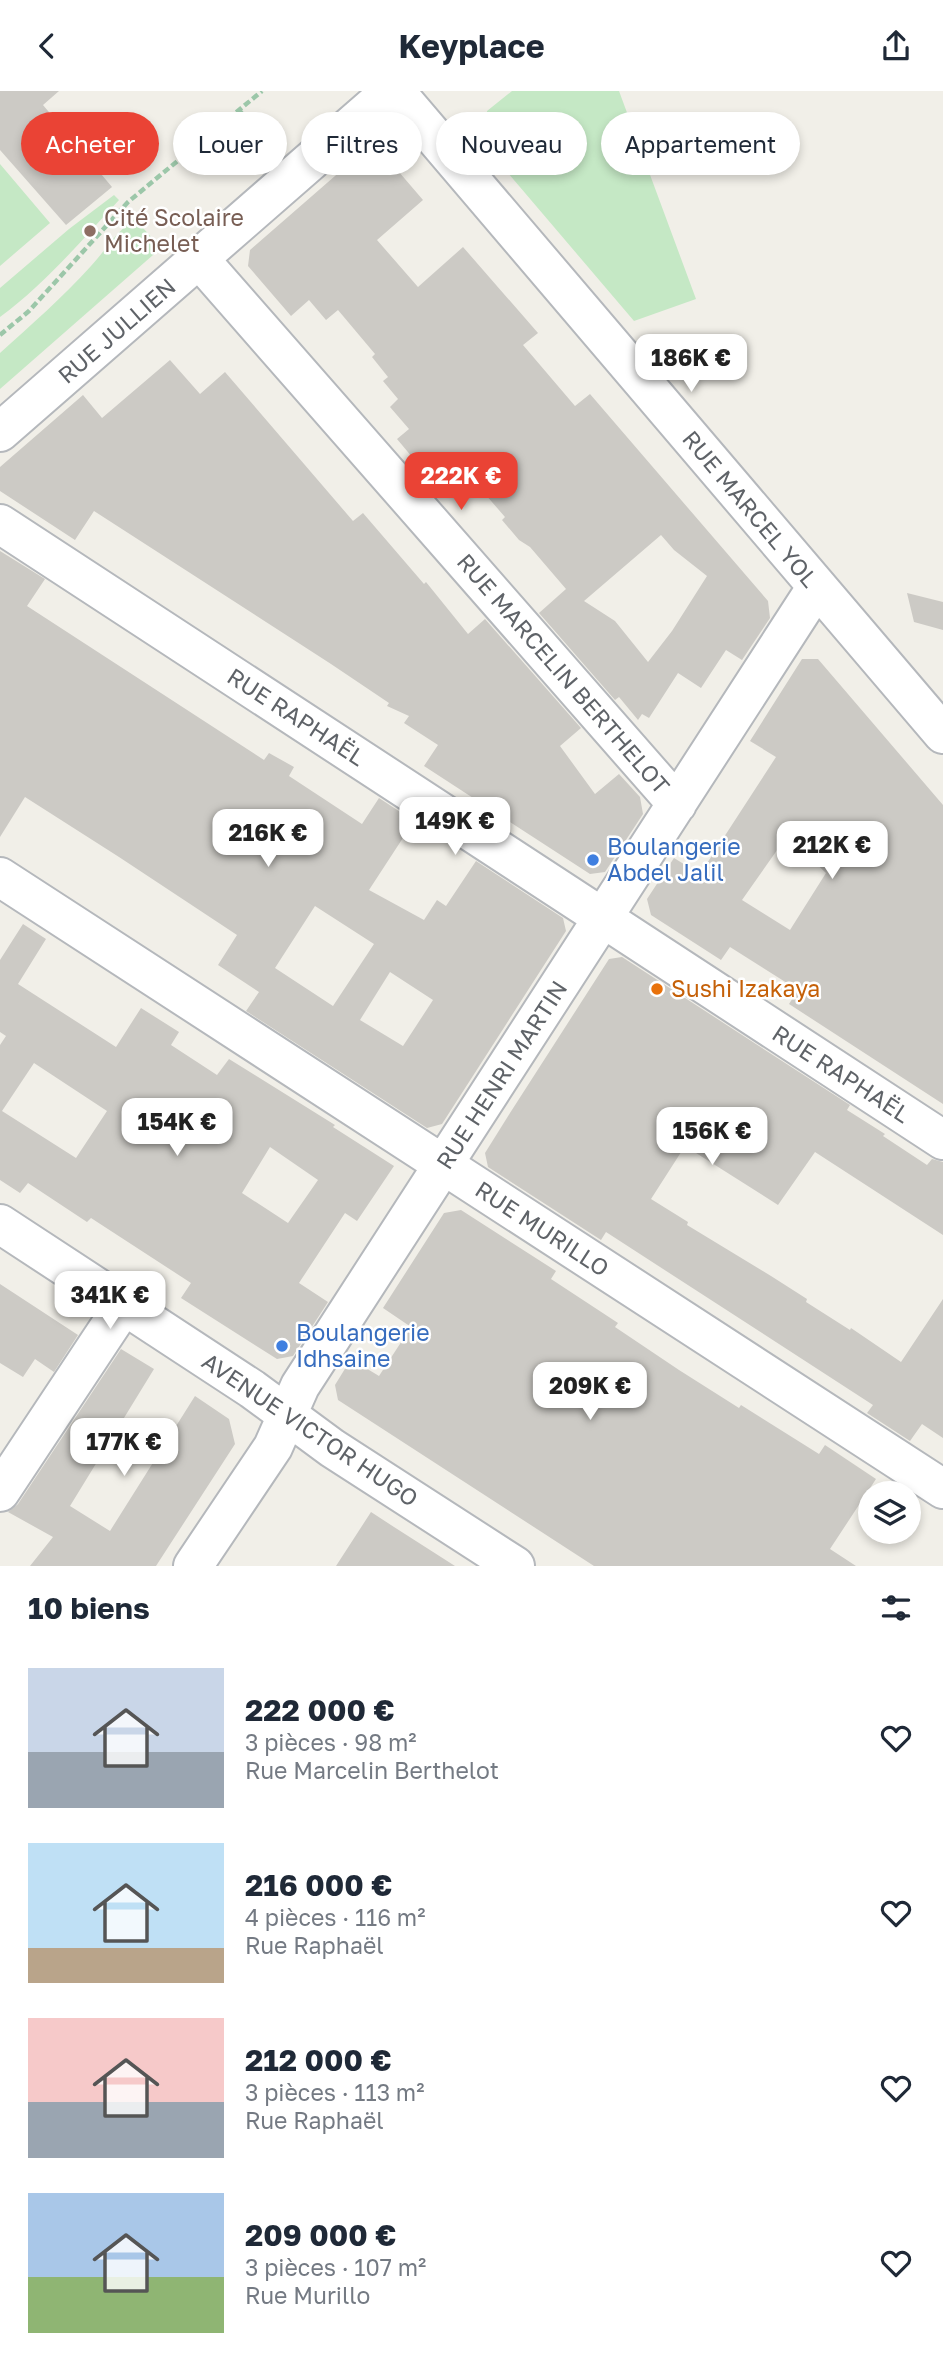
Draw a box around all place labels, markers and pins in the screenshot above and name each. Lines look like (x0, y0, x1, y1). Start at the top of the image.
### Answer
place label: Cité Scolaire Michelet (104, 203, 244, 257)
marker: Cité Scolaire Michelet (82, 223, 98, 239)
pin: 186K € (634, 335, 748, 394)
pin: 222K € (404, 453, 518, 512)
pin: 149K € (398, 797, 512, 857)
pin: 216K € (211, 809, 325, 869)
pin: 212K € (775, 821, 889, 881)
place label: Boulangerie Abdel Jalil (607, 832, 741, 886)
marker: Boulangerie Abdel Jalil (585, 852, 601, 868)
place label: Sushi Izakaya (671, 974, 820, 1002)
marker: Sushi Izakaya (649, 981, 665, 997)
pin: 154K € (120, 1098, 234, 1158)
pin: 156K € (655, 1107, 769, 1167)
pin: 341K € (53, 1271, 167, 1331)
place label: Boulangerie Idhsaine (296, 1318, 430, 1372)
marker: Boulangerie Idhsaine (274, 1338, 290, 1354)
pin: 209K € (533, 1363, 647, 1422)
pin: 177K € (67, 1419, 181, 1478)

